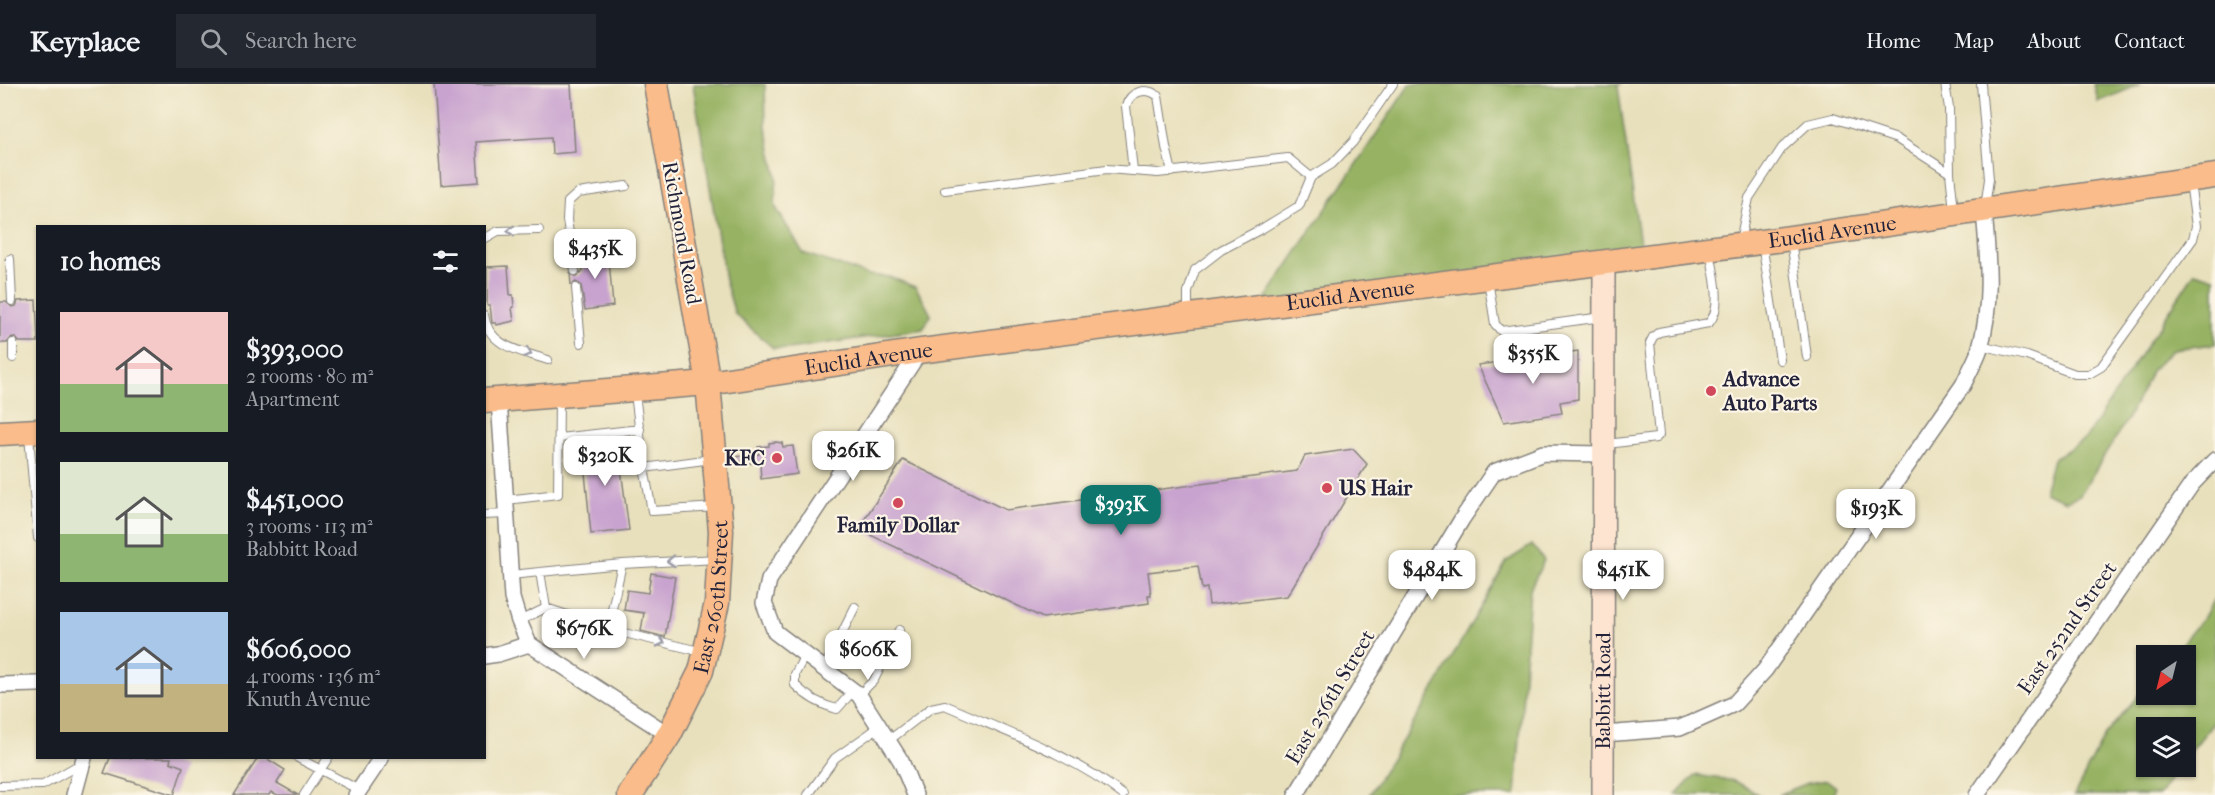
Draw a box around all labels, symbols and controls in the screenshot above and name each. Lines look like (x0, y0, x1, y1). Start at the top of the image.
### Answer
search box (176, 14, 596, 68)
text: Keyplace (30, 25, 140, 58)
icon: search (197, 25, 230, 58)
text: Search here (245, 28, 357, 54)
text: Home (1866, 29, 1921, 53)
text: Map (1954, 29, 1994, 53)
text: About (2027, 29, 2081, 53)
text: Contact (2114, 29, 2185, 53)
street label: Richmond Road (658, 160, 706, 307)
street label: Euclid Avenue (1766, 211, 1898, 253)
one-way arrow (506, 225, 515, 237)
pin: $435K (553, 229, 637, 280)
text: $435K (568, 237, 622, 260)
icon: filters (429, 245, 462, 278)
text: 10 homes (60, 246, 161, 277)
street label: Euclid Avenue (1285, 275, 1416, 315)
text: $393,000 (246, 334, 344, 365)
pin: $355K (1491, 334, 1575, 385)
icon: home (108, 336, 180, 408)
street label: Euclid Avenue (803, 337, 934, 380)
text: $355K (1508, 342, 1558, 365)
one-way arrow (522, 346, 533, 359)
text: 2 rooms · 80 m² (246, 365, 373, 388)
place label: Advance Auto Parts (1721, 367, 1818, 415)
marker: Advance Auto Parts (1704, 384, 1718, 398)
text: Apartment (246, 388, 340, 411)
pin: $261K (811, 431, 895, 482)
pin: $320K (563, 436, 647, 487)
text: $261K (826, 439, 880, 462)
text: $320K (577, 444, 633, 467)
place label: KFC (724, 446, 765, 470)
marker: KFC (770, 451, 784, 465)
place label: US Hair (1338, 476, 1413, 500)
marker: US Hair (1320, 481, 1334, 495)
text: $451,000 (246, 484, 344, 515)
pin: $393K (1079, 485, 1163, 536)
icon: home (108, 486, 180, 558)
pin: $193K (1834, 489, 1918, 540)
text: $393K (1095, 493, 1147, 516)
marker: Family Dollar (891, 496, 905, 510)
text: $193K (1850, 497, 1902, 520)
place label: Family Dollar (836, 513, 960, 537)
text: 3 rooms · 113 m² (246, 515, 373, 538)
street label: East 260th Street (689, 519, 733, 676)
text: Babbitt Road (246, 538, 358, 561)
pin: $484K (1390, 550, 1474, 601)
pin: $451K (1581, 550, 1665, 601)
one-way arrow (666, 555, 675, 568)
street label: East 252nd Street (2012, 557, 2122, 699)
text: $484K (1402, 558, 1462, 581)
text: $451K (1597, 558, 1649, 581)
pin: $676K (542, 609, 626, 660)
text: $676K (556, 617, 612, 640)
street label: East 256th Street (1280, 625, 1380, 769)
pin: $606K (826, 630, 910, 681)
street label: Babbitt Road (1591, 632, 1615, 750)
text: $606,000 (246, 634, 351, 665)
one-way arrow (656, 634, 666, 647)
icon: home (108, 636, 180, 708)
text: $606K (839, 638, 897, 661)
north arrow (2136, 645, 2196, 705)
map controls (2136, 645, 2196, 777)
text: 4 rooms · 136 m² (246, 665, 380, 688)
text: Knuth Avenue (246, 688, 370, 711)
button: layers (2136, 717, 2196, 777)

